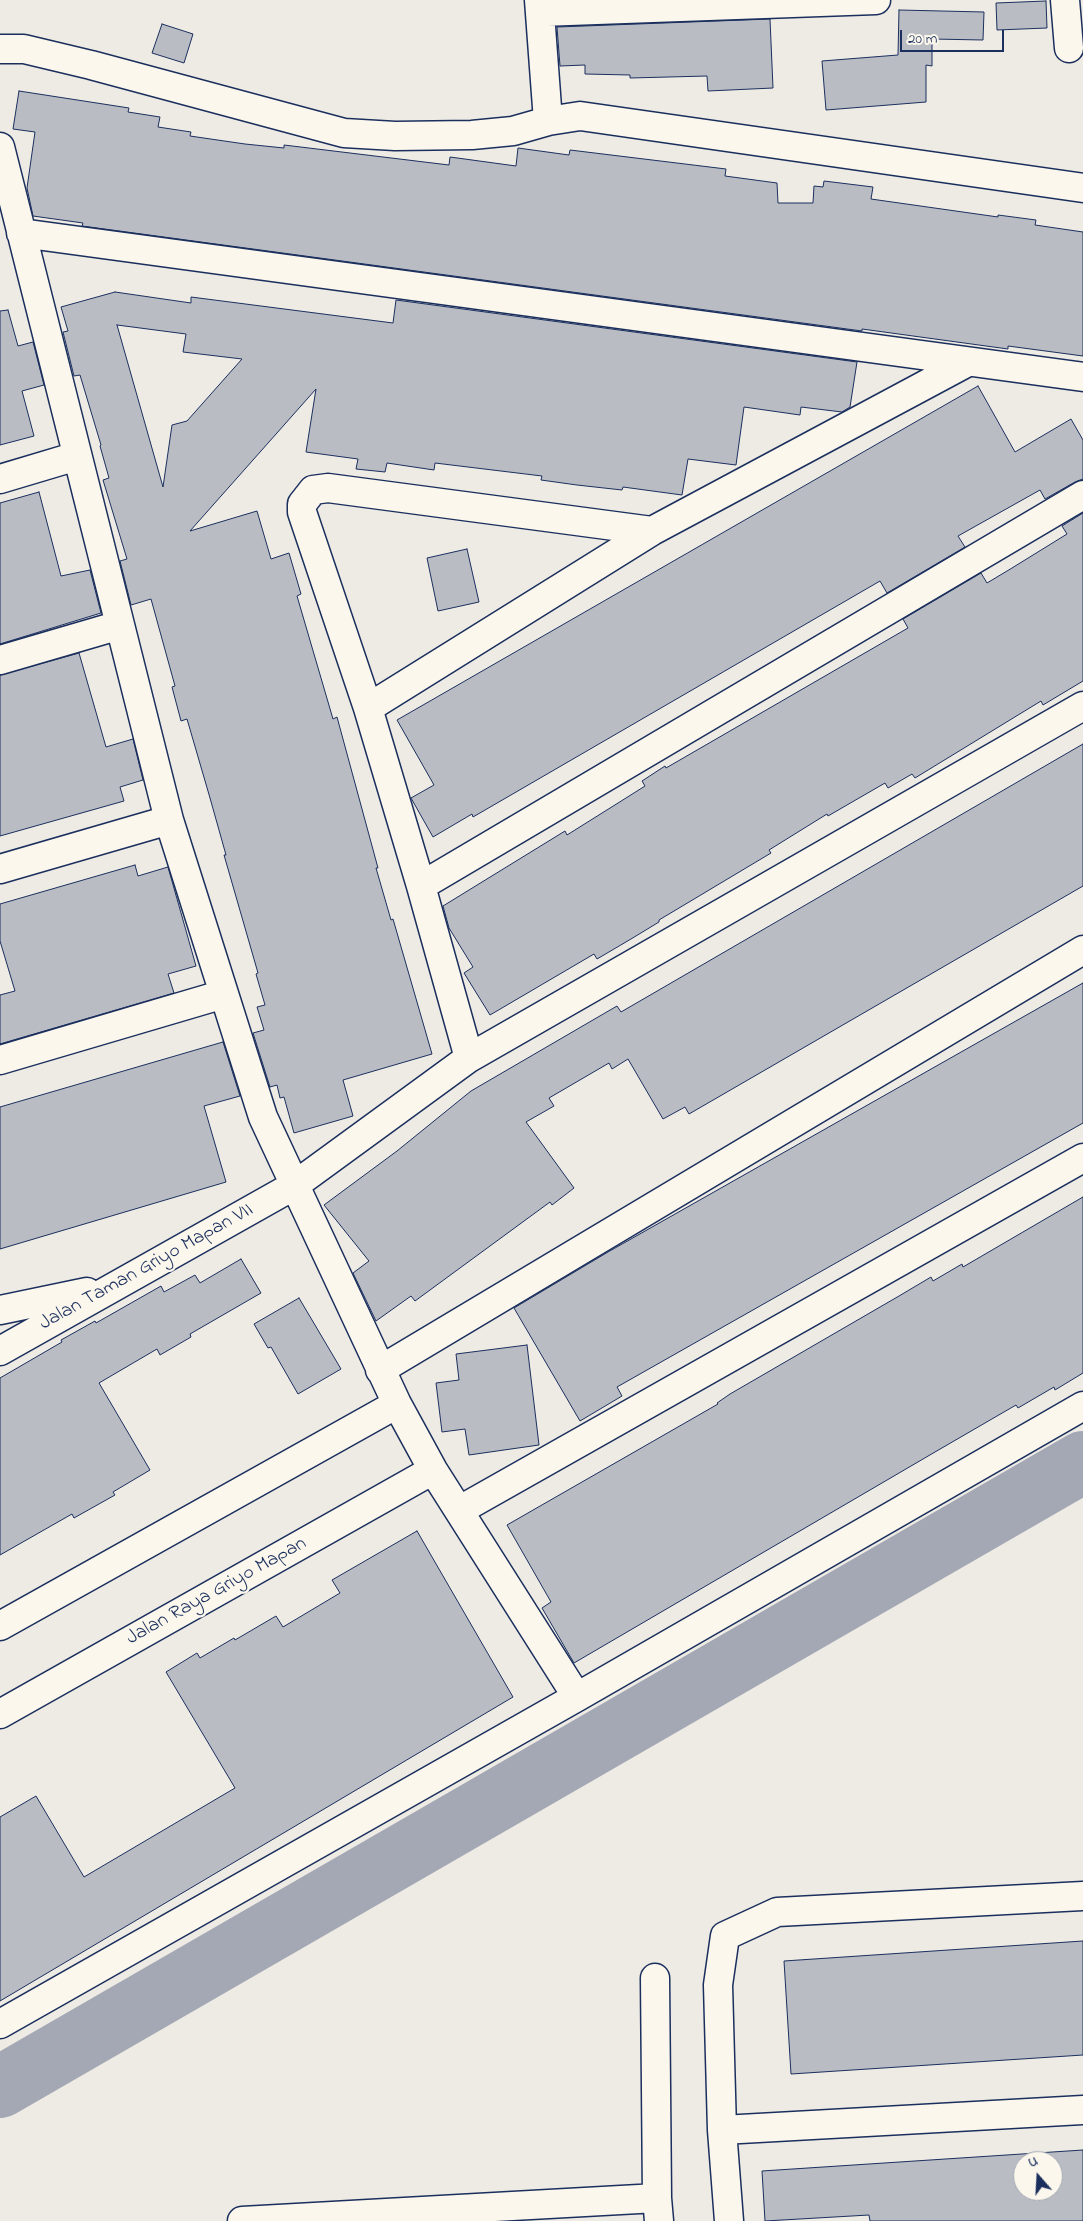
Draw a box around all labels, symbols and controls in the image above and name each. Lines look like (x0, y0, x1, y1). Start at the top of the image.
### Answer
scale bar (903, 20, 1007, 52)
text: 20 m (908, 28, 937, 50)
street label: Jalan Taman Griyo Mapan VII (36, 1199, 258, 1337)
street label: Jalan Raya Griyo Mapan (123, 1532, 311, 1652)
north arrow (1013, 2151, 1063, 2201)
text: U (1026, 2151, 1041, 2174)

